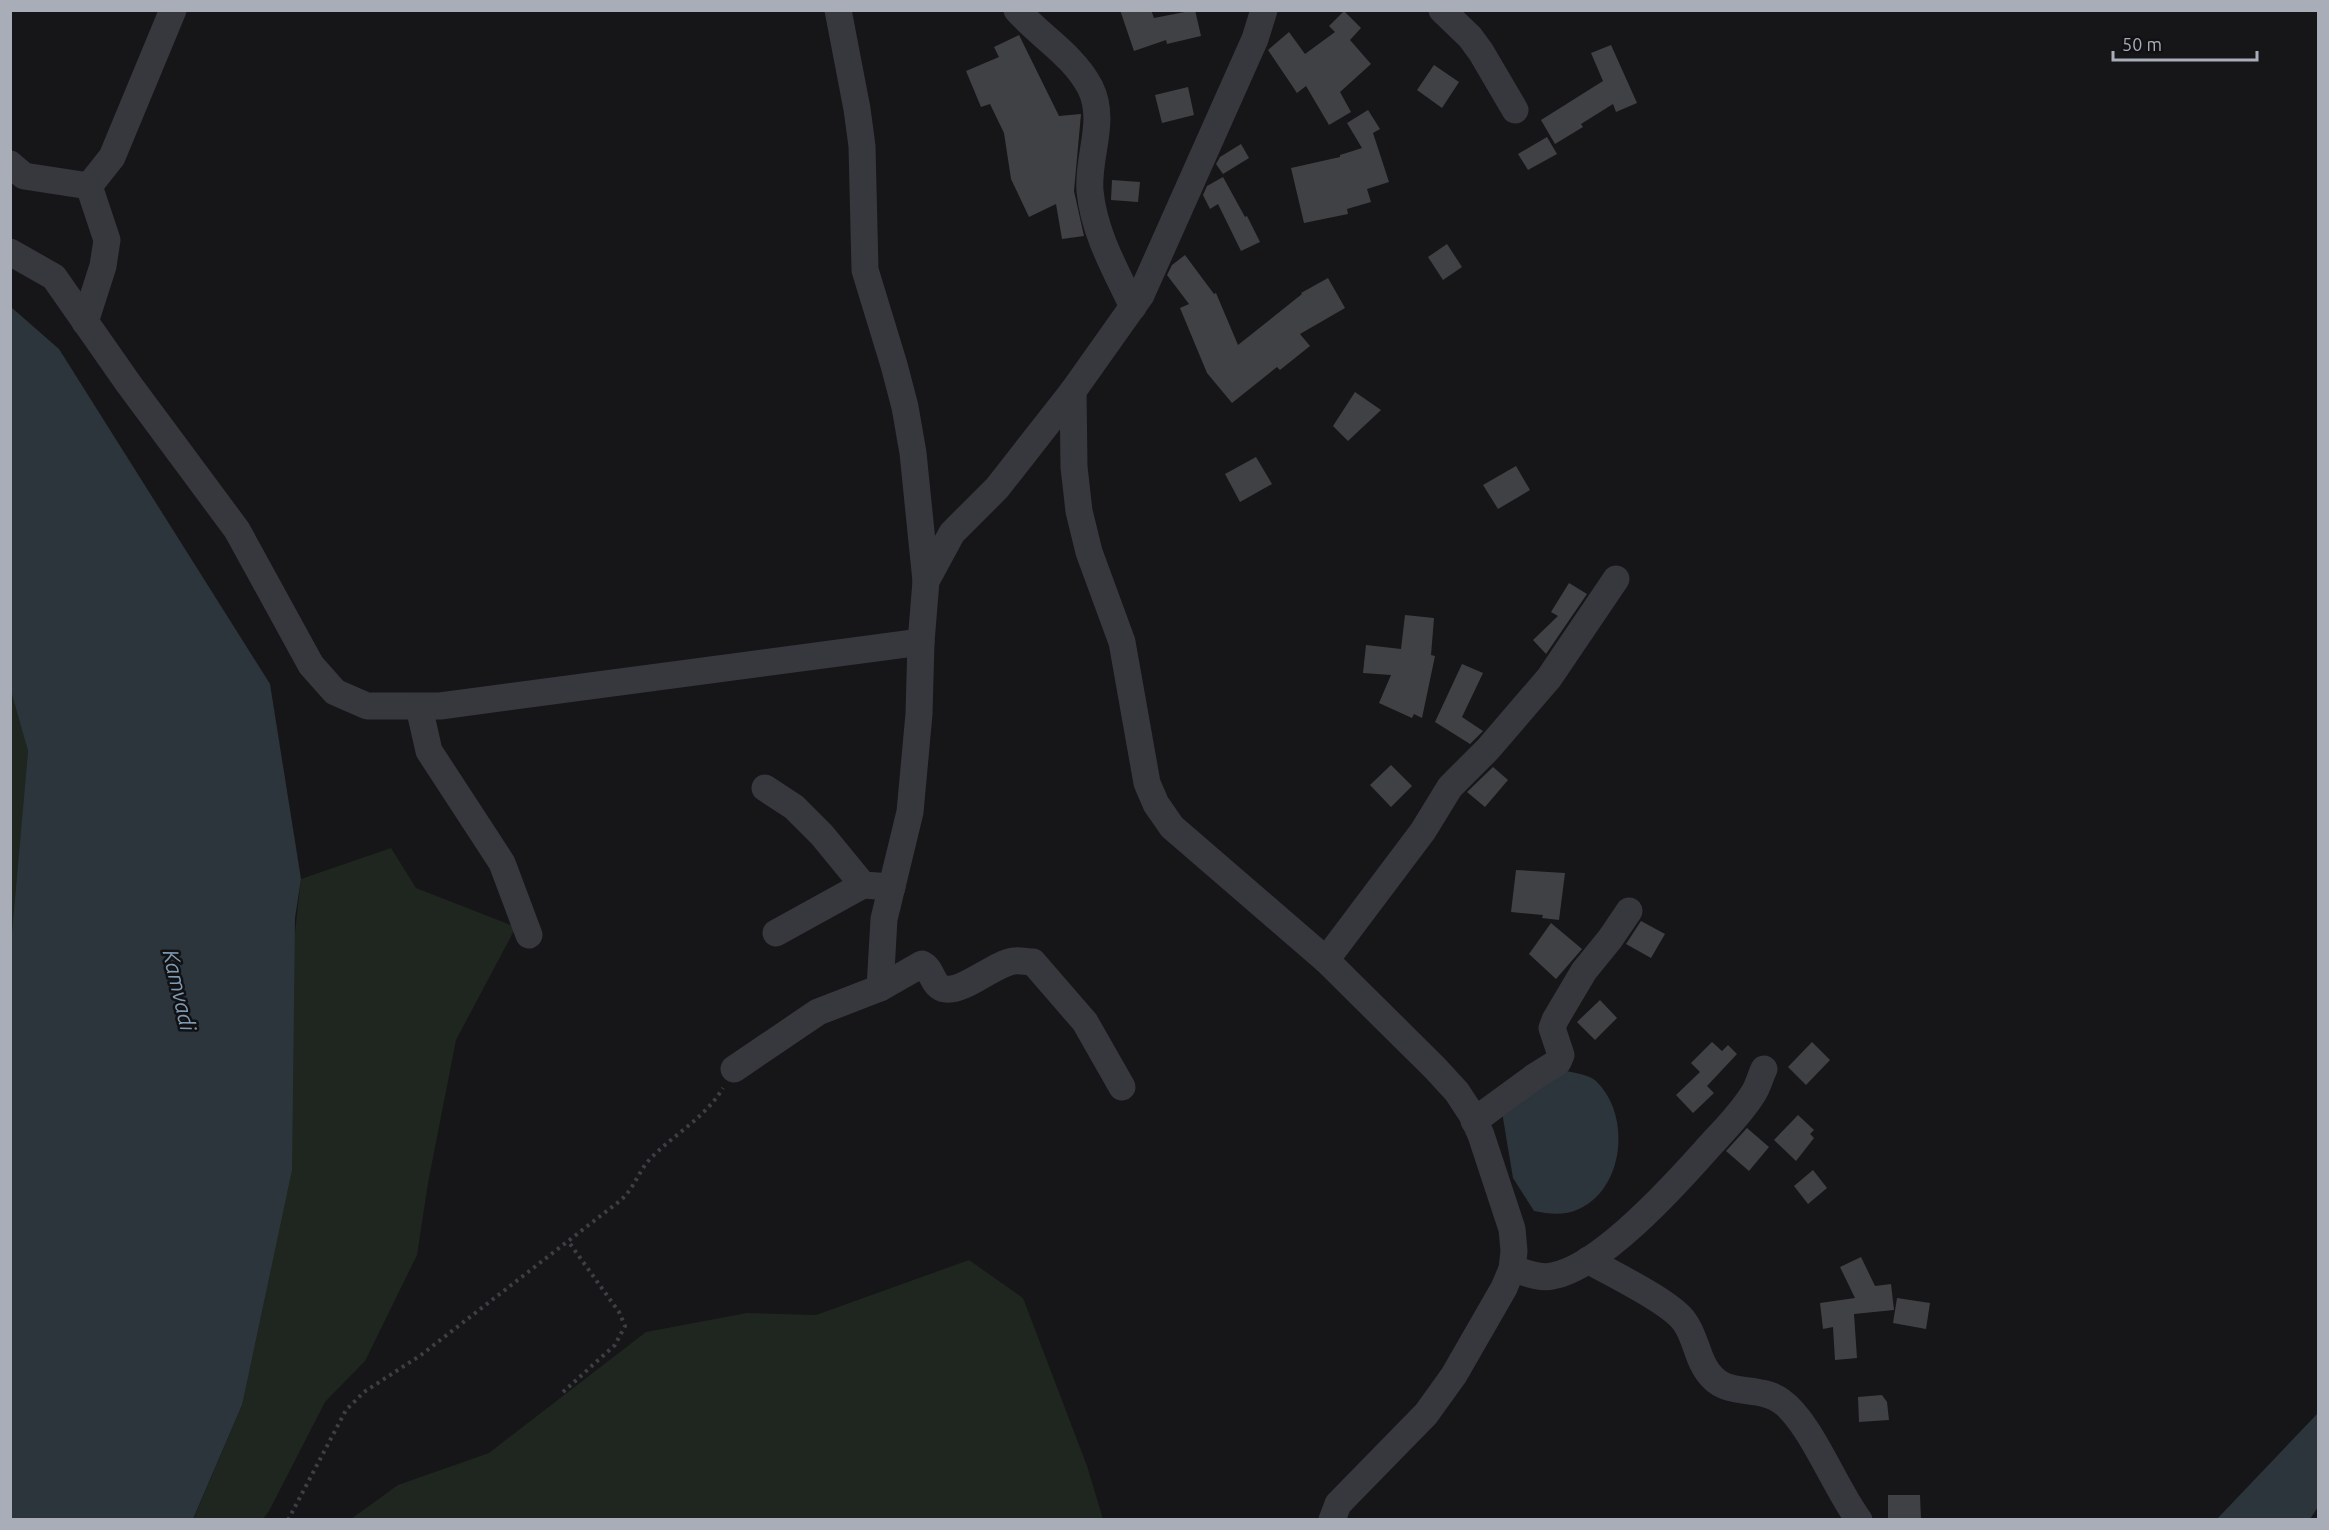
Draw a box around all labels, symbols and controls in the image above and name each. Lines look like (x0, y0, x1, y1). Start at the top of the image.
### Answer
scale bar (2113, 24, 2257, 62)
text: 50 m (2122, 34, 2162, 54)
water label: Kamvadi (158, 947, 202, 1035)

